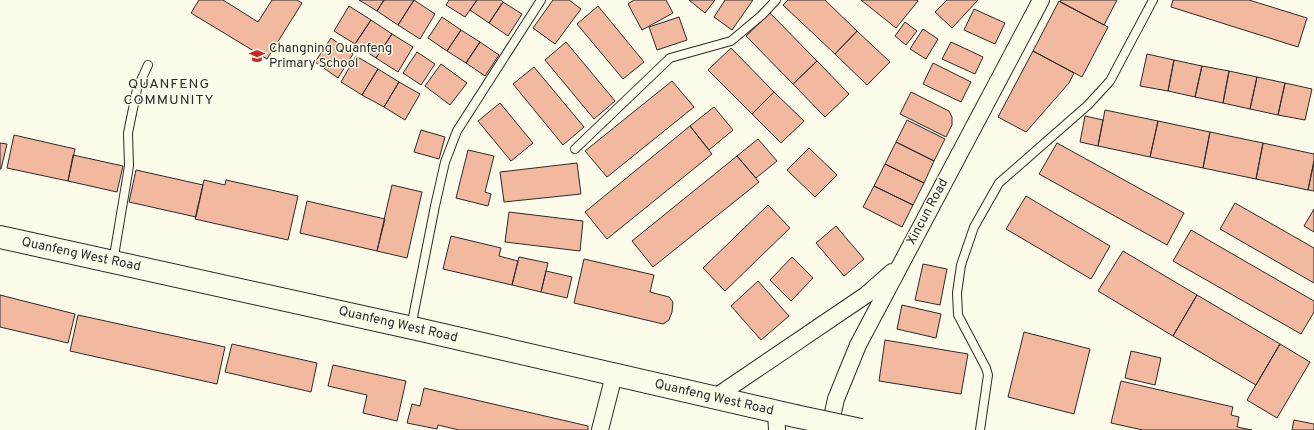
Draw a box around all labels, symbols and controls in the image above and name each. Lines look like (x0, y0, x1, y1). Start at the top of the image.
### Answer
place label: Changning Quanfeng Primary School (269, 41, 392, 72)
school or university icon: Changning Quanfeng Primary School (248, 47, 266, 65)
district label: QUANFENG COMMUNITY (124, 76, 214, 109)
street label: Xincun Road (904, 176, 952, 248)
street label: Quanfeng West Road (20, 235, 142, 275)
street label: Quanfeng West Road (337, 304, 459, 346)
street label: Quanfeng West Road (653, 377, 775, 419)

